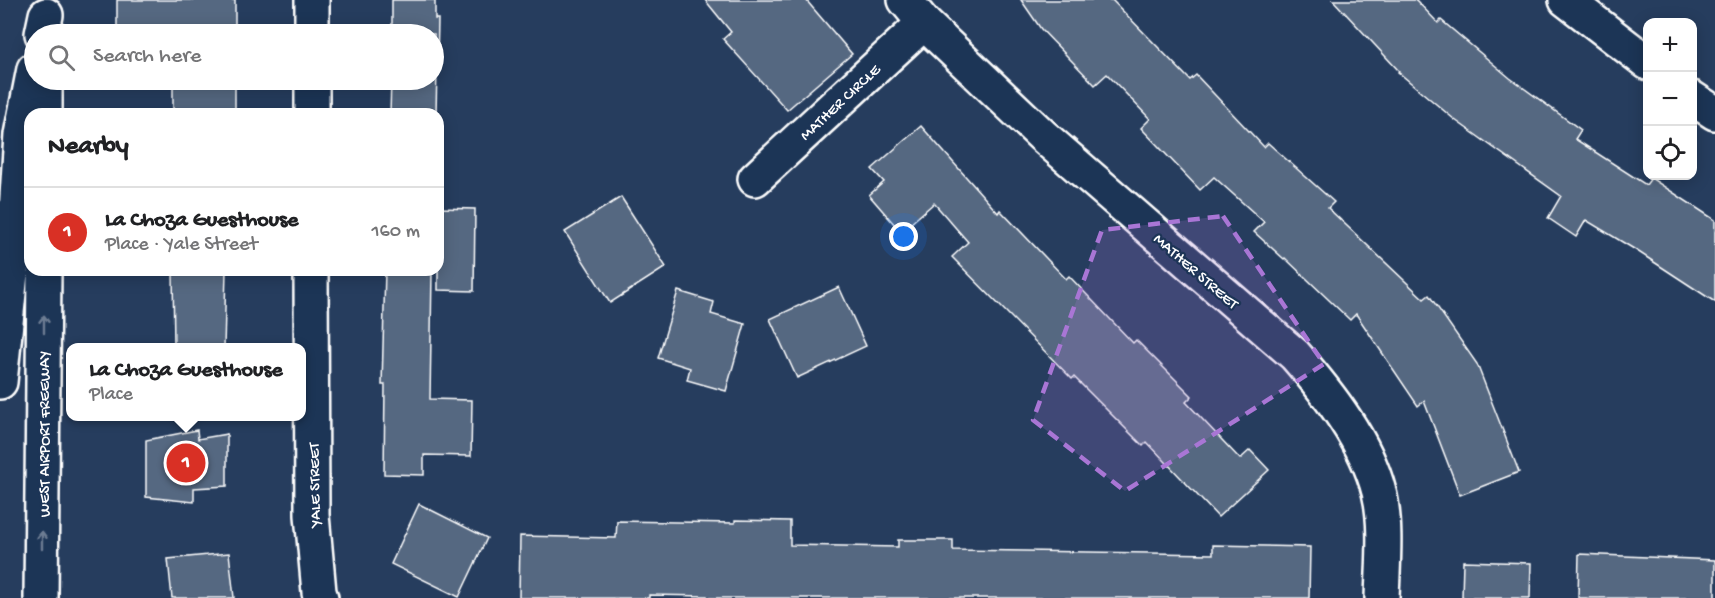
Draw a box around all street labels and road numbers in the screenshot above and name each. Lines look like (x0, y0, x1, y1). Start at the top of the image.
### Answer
street label: MATHER CIRCLE (797, 61, 886, 146)
street label: MATHER STREET (1148, 231, 1242, 315)
street label: WEST AIRPORT FREEWAY (37, 351, 56, 517)
street label: YALE STREET (306, 442, 327, 529)

